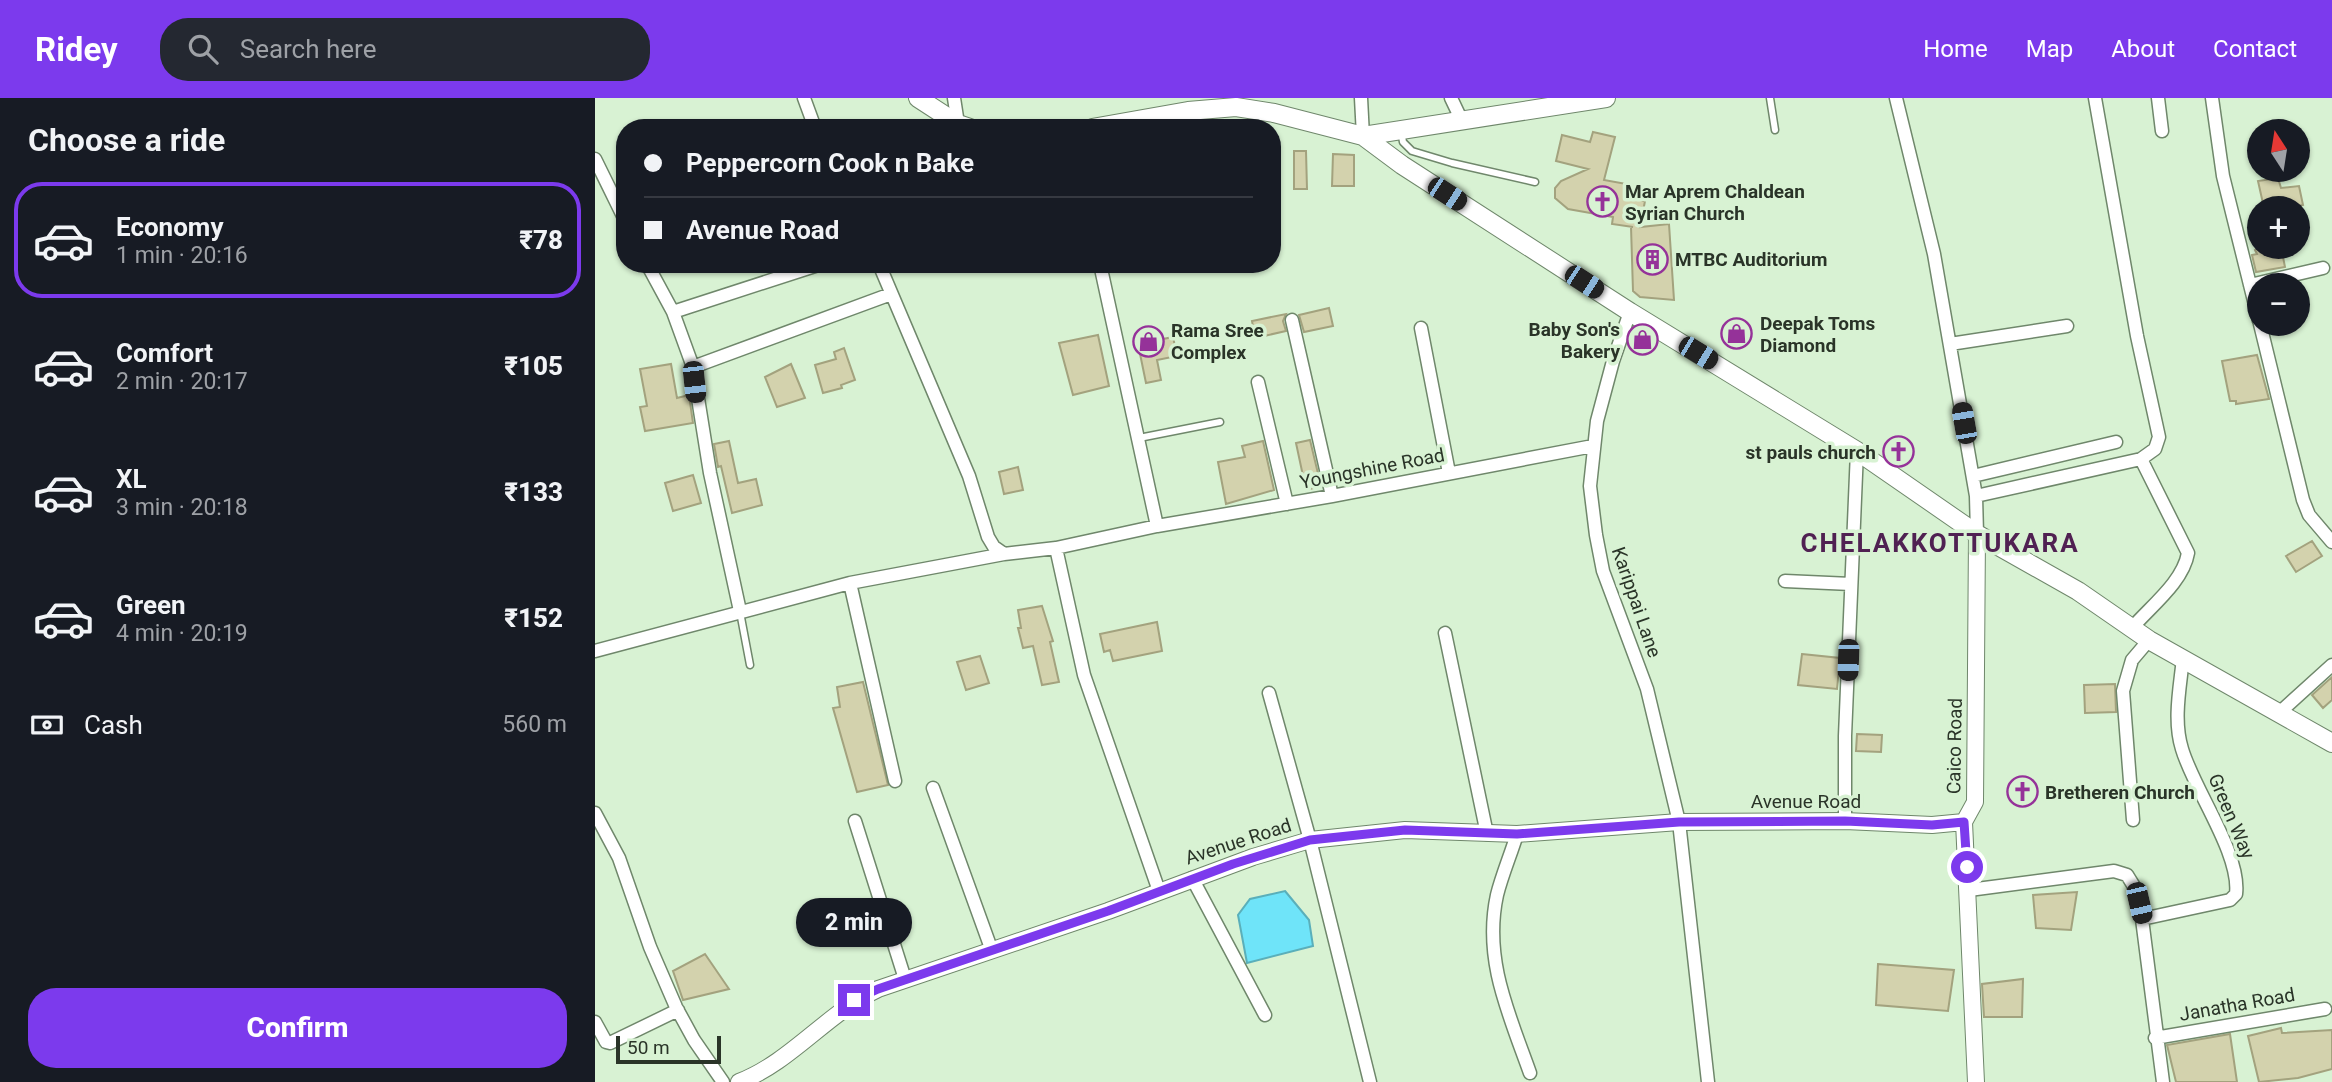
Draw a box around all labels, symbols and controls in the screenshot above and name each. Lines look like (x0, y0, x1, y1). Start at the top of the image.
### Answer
search box (160, 18, 650, 81)
text: Ridey (35, 30, 118, 69)
icon: search (184, 30, 222, 68)
text: Search here (240, 34, 376, 64)
text: Home (1923, 35, 1988, 63)
text: Map (2026, 35, 2073, 63)
text: About (2111, 35, 2175, 63)
text: Contact (2213, 35, 2297, 63)
north arrow (2247, 119, 2310, 182)
map controls (2247, 119, 2310, 336)
text: Choose a ride (28, 121, 225, 159)
text: Peppercorn Cook n Bake (686, 148, 974, 178)
car (1424, 174, 1471, 214)
place label: Mar Aprem Chaldean Syrian Church (1625, 180, 1805, 225)
church icon: Mar Aprem Chaldean Syrian Church (1585, 185, 1619, 219)
button: + (2247, 196, 2310, 259)
icon: car (32, 209, 95, 272)
text: Economy (116, 212, 223, 242)
text: Avenue Road (686, 215, 839, 245)
text: ₹78 (519, 225, 563, 255)
text: 1 min · 20:16 (116, 242, 248, 269)
building icon: MTBC Auditorium (1635, 242, 1669, 276)
place label: MTBC Auditorium (1675, 248, 1827, 271)
car (1561, 262, 1608, 302)
button: − (2247, 273, 2310, 336)
place label: Deepak Toms Diamond (1760, 312, 1875, 357)
shop icon: Deepak Toms Diamond (1720, 317, 1754, 351)
place label: Baby Son's Bakery (1529, 318, 1620, 363)
place label: Rama Sree Complex (1171, 319, 1264, 364)
shop icon: Baby Son's Bakery (1626, 323, 1660, 357)
shop icon: Rama Sree Complex (1131, 324, 1165, 358)
car (1675, 333, 1722, 373)
icon: car (32, 335, 95, 398)
text: Comfort (116, 338, 213, 368)
text: ₹105 (504, 351, 563, 381)
car (682, 360, 707, 404)
text: 2 min · 20:17 (116, 368, 248, 395)
car (1951, 400, 1978, 446)
church icon: st pauls church (1882, 435, 1916, 469)
place label: st pauls church (1746, 441, 1876, 464)
street label: Youngshine Road (1298, 443, 1446, 494)
icon: car (32, 461, 95, 524)
text: XL (116, 464, 147, 494)
text: ₹133 (504, 477, 563, 507)
text: 3 min · 20:18 (116, 494, 248, 521)
district label: CHELAKKOTTUKARA (1800, 528, 2080, 558)
street label: Karippai Lane (1607, 544, 1666, 660)
icon: car (32, 587, 95, 650)
text: Green (116, 590, 186, 620)
text: ₹152 (504, 603, 563, 633)
text: 4 min · 20:19 (116, 620, 248, 647)
car (1837, 639, 1860, 681)
street label: Caico Road (1942, 698, 1967, 794)
icon: cash (28, 706, 66, 744)
text: Cash (84, 710, 143, 740)
text: 560 m (502, 711, 567, 738)
street label: Green Way (2203, 770, 2260, 862)
church icon: Bretheren Church (2005, 775, 2039, 809)
place label: Bretheren Church (2045, 781, 2195, 804)
street label: Avenue Road (1751, 790, 1861, 813)
street label: Avenue Road (1182, 813, 1294, 869)
route start (1951, 851, 1983, 883)
car (2125, 880, 2154, 926)
callout: 2 min (796, 898, 912, 948)
text: 2 min (825, 909, 883, 936)
street label: Janatha Road (2177, 983, 2297, 1026)
route end (838, 984, 870, 1016)
button: Confirm (28, 988, 567, 1068)
scale bar (616, 1033, 721, 1065)
text: 50 m (627, 1036, 670, 1059)

